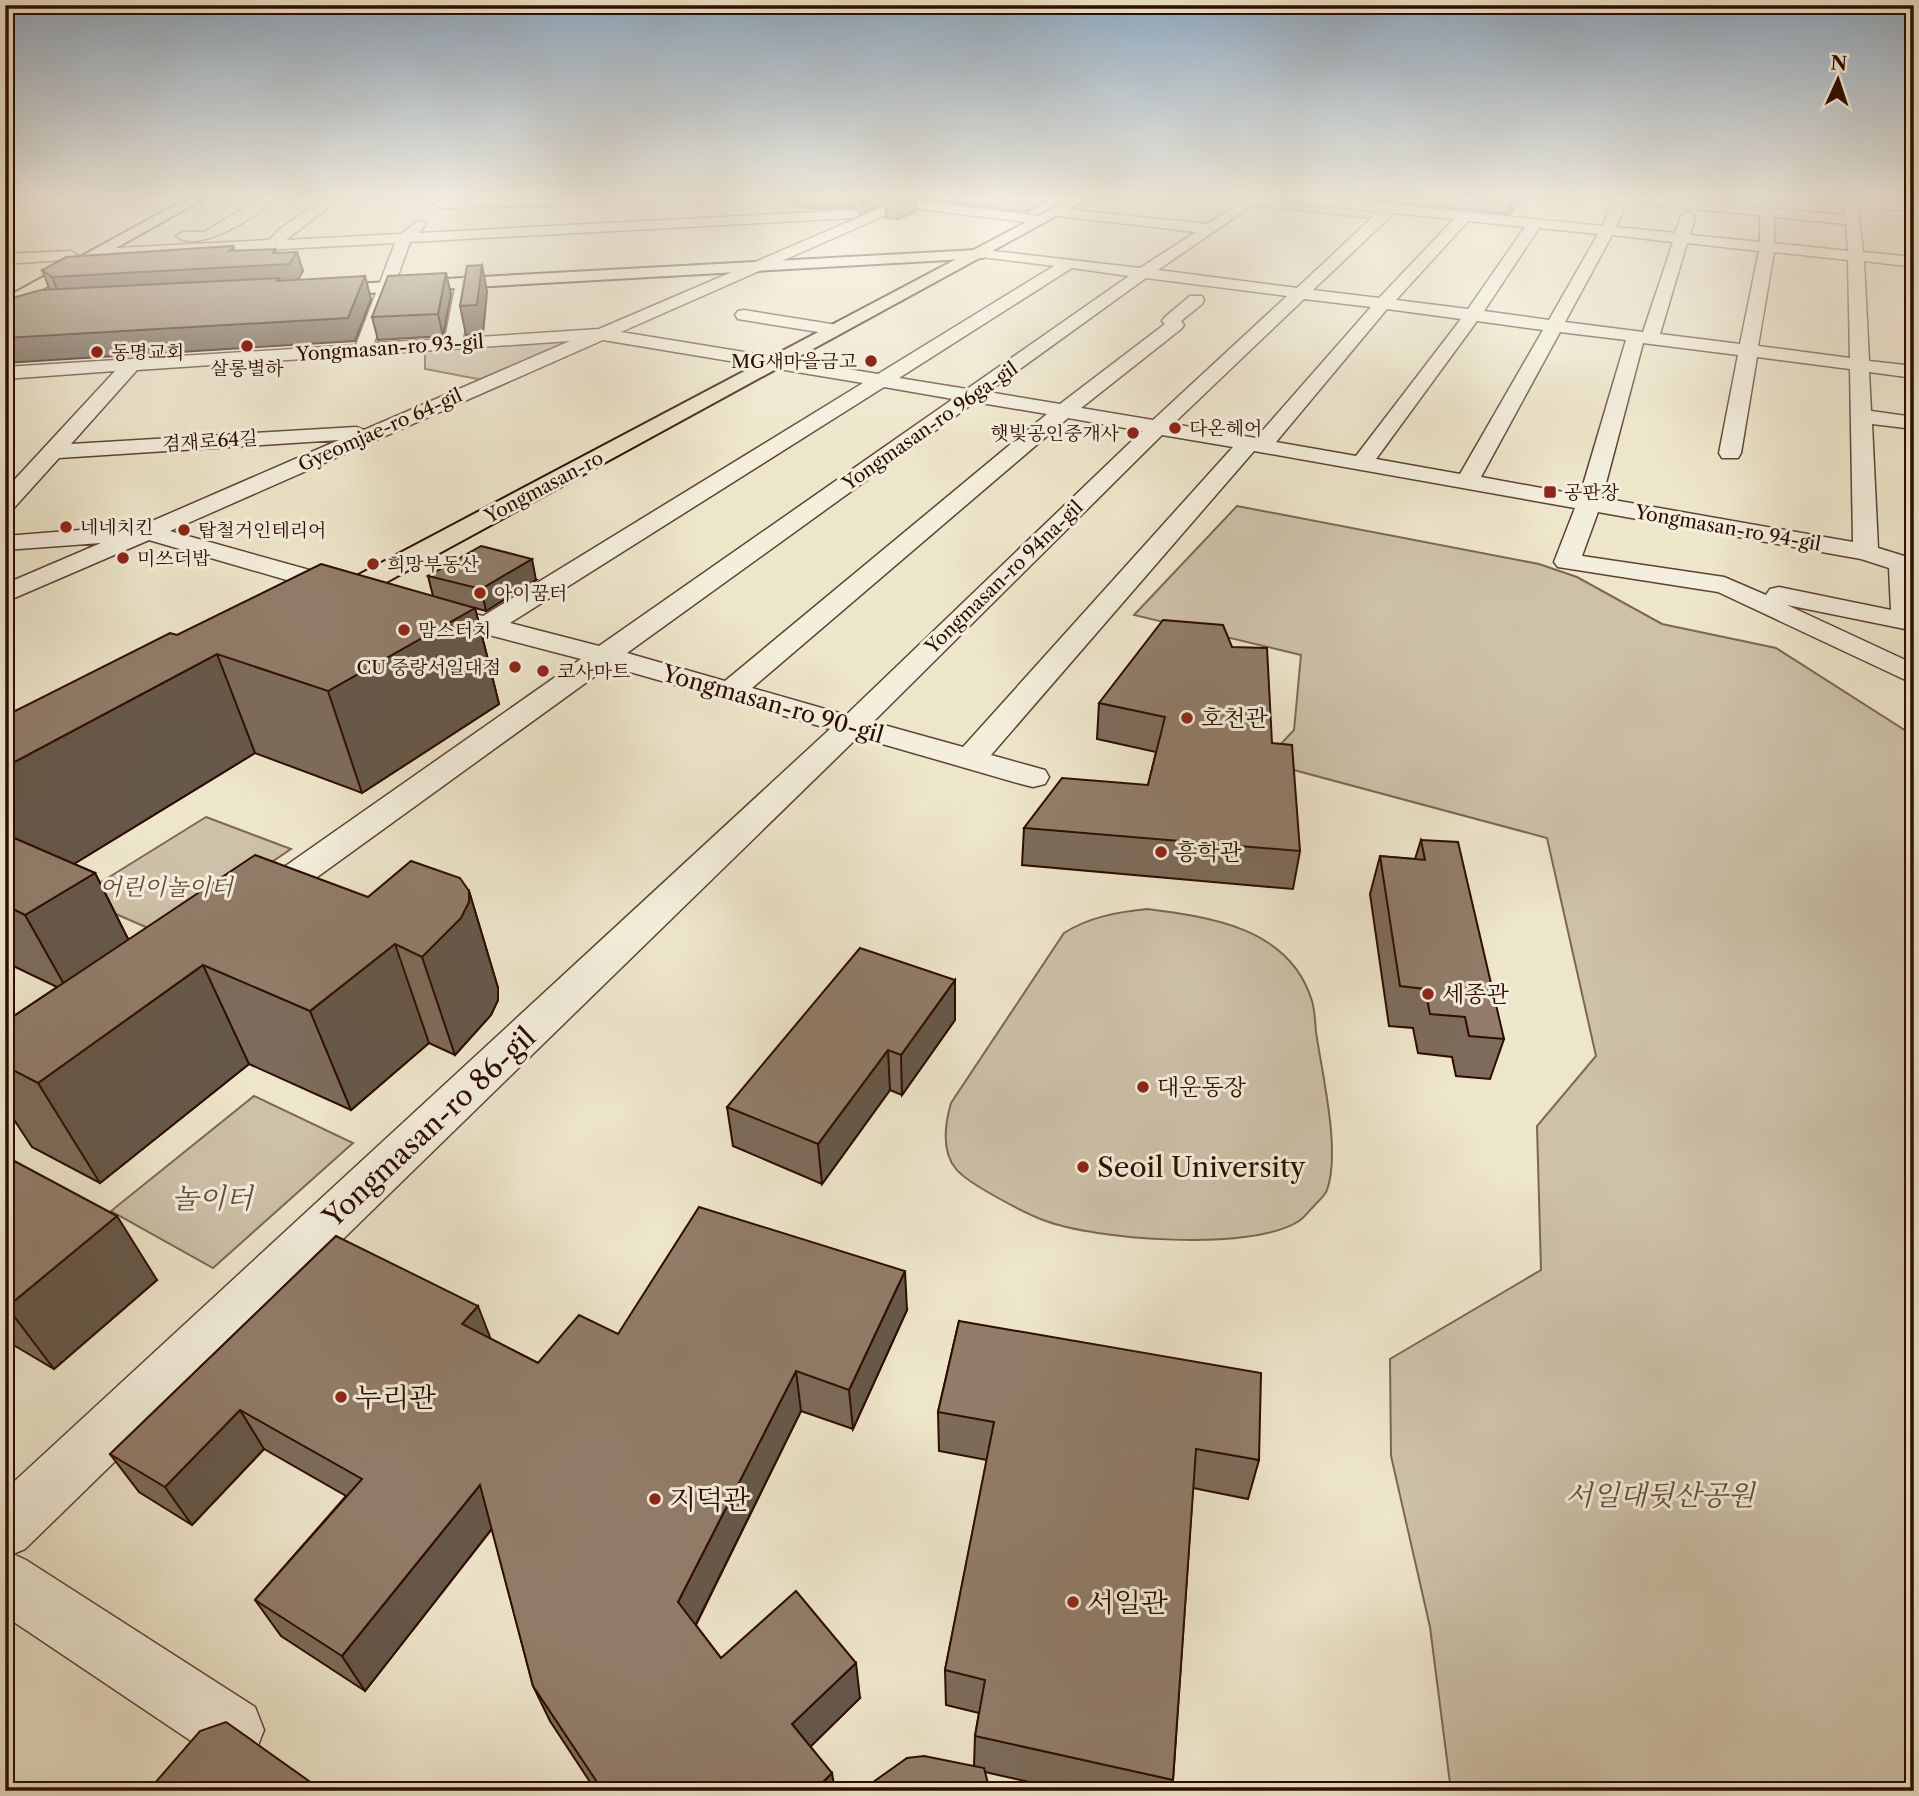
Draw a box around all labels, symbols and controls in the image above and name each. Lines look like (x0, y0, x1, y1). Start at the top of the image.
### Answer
north arrow (1804, 46, 1874, 116)
text: N (1830, 52, 1848, 75)
street label: Yongmasan-ro 93-gil (295, 330, 485, 366)
marker: 살롱별하 (239, 338, 255, 354)
place label: 동명교회 (111, 341, 184, 364)
marker: 동명교회 (89, 344, 105, 360)
place label: MG새마을금고 (731, 350, 857, 373)
marker: MG새마을금고 (863, 353, 879, 369)
place label: 살롱별하 (210, 357, 284, 380)
street label: Yongmasan-ro 96ga-gil (837, 357, 1022, 496)
street label: Gyeomjae-ro 64-gil (295, 383, 466, 476)
place label: 다온헤어 (1189, 417, 1262, 440)
marker: 다온헤어 (1167, 420, 1183, 436)
place label: 햇빛공인중개사 (991, 422, 1120, 445)
marker: 햇빛공인중개사 (1125, 425, 1141, 441)
street label: 겸재로64길 (162, 426, 258, 456)
street label: Yongmasan-ro (480, 446, 607, 528)
place label: 공판장 (1564, 481, 1620, 504)
marker: 공판장 (1542, 484, 1558, 500)
street label: Yongmasan-ro 94na-gil (920, 496, 1088, 659)
street label: Yongmasan-ro 94-gil (1632, 500, 1823, 556)
place label: 네네치킨 (80, 516, 153, 539)
marker: 네네치킨 (58, 519, 74, 535)
place label: 탑철거인테리어 (198, 519, 326, 542)
marker: 탑철거인테리어 (176, 522, 192, 538)
place label: 미쓰더밥 (137, 547, 211, 570)
marker: 미쓰더밥 (115, 550, 131, 566)
place label: 희망부동산 (387, 553, 479, 576)
marker: 희망부동산 (365, 556, 381, 572)
place label: 아이꿈터 (494, 582, 567, 605)
marker: 아이꿈터 (472, 585, 488, 601)
place label: 맘스터치 (418, 619, 491, 642)
marker: 맘스터치 (396, 622, 412, 638)
place label: CU 중랑서일대점 (356, 656, 501, 679)
marker: CU 중랑서일대점 (507, 659, 523, 675)
street label: Yongmasan-ro 90-gil (658, 659, 887, 749)
place label: 코사마트 (557, 660, 630, 683)
marker: 코사마트 (535, 663, 551, 679)
place label: 호천관 (1201, 704, 1268, 732)
marker: 호천관 (1179, 710, 1195, 726)
place label: 흥학관 (1175, 838, 1242, 866)
marker: 흥학관 (1153, 844, 1169, 860)
park label: 어린이놀이터 (99, 873, 234, 901)
place label: 세종관 (1442, 980, 1509, 1008)
marker: 세종관 (1420, 986, 1436, 1002)
street label: Yongmasan-ro 86-gil (315, 1020, 542, 1235)
place label: 대운동장 (1157, 1073, 1247, 1101)
marker: 대운동장 (1135, 1079, 1151, 1095)
place label: Seoil University (1097, 1150, 1306, 1184)
marker: Seoil University (1075, 1159, 1091, 1175)
park label: 놀이터 (171, 1181, 255, 1215)
place label: 누리관 (355, 1380, 436, 1414)
marker: 누리관 (333, 1389, 349, 1405)
park label: 서일대뒷산공원 (1565, 1478, 1757, 1512)
place label: 지덕관 (669, 1482, 750, 1516)
marker: 지덕관 (647, 1491, 663, 1507)
place label: 서일관 (1087, 1585, 1168, 1619)
marker: 서일관 (1065, 1594, 1081, 1610)

